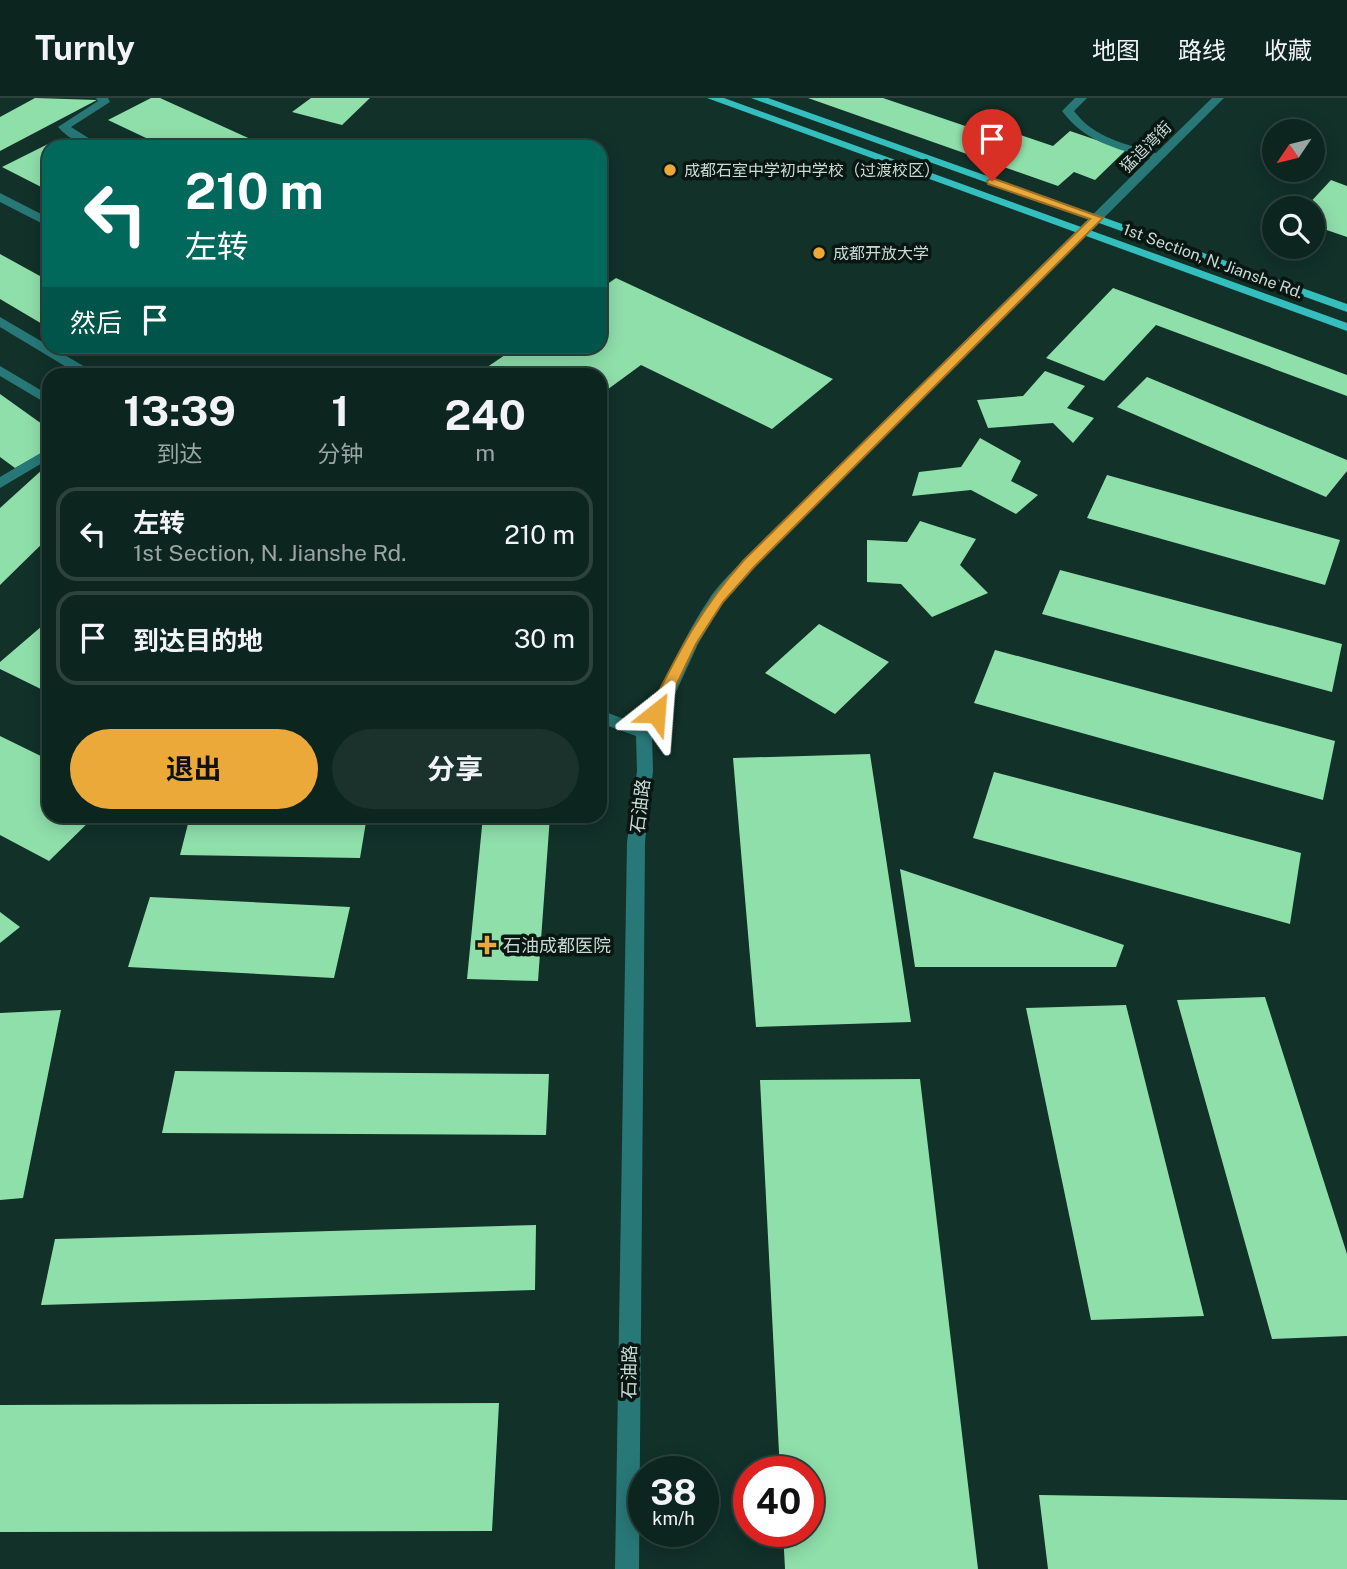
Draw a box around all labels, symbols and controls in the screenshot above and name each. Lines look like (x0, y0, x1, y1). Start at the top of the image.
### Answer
text: Turnly (35, 29, 135, 67)
text: 地图 (1092, 36, 1140, 64)
text: 路线 (1178, 36, 1226, 64)
text: 收藏 (1264, 36, 1312, 64)
pin (962, 109, 1022, 181)
street label: 猛追湾街 (1117, 118, 1175, 176)
north arrow (1262, 119, 1325, 182)
map controls (1262, 119, 1325, 259)
icon: arrive (973, 120, 1011, 158)
place label: 成都石室中学初中学校（过渡校区） (684, 161, 940, 180)
text: 210 m (185, 162, 324, 220)
marker: 成都石室中学初中学校（过渡校区） (662, 162, 678, 178)
icon: left (70, 168, 161, 259)
button: search (1262, 196, 1325, 259)
street label: 1st Section, N. Jianshe Rd. (1120, 220, 1306, 302)
text: 左转 (185, 228, 249, 265)
place label: 成都开放大学 (833, 244, 929, 263)
marker: 成都开放大学 (811, 245, 827, 261)
icon: arrive (136, 301, 174, 339)
text: 然后 (70, 307, 122, 338)
text: 13:39 (123, 386, 236, 435)
text: 1 (331, 386, 349, 435)
text: 240 (444, 390, 526, 439)
text: m (475, 439, 495, 466)
text: 到达 (157, 440, 203, 467)
text: 分钟 (317, 440, 363, 467)
text: 左转 (133, 507, 185, 538)
icon: left (74, 515, 112, 553)
text: 210 m (504, 519, 575, 550)
text: 1st Section, N. Jianshe Rd. (133, 539, 406, 566)
icon: arrive (74, 619, 112, 657)
text: 30 m (514, 623, 575, 654)
text: 到达目的地 (133, 625, 263, 656)
position arrow (619, 676, 693, 750)
button: 退出 (70, 729, 318, 809)
button: 分享 (332, 729, 579, 809)
street label: 石油路 (626, 778, 654, 834)
marker: 石油成都医院 (477, 935, 497, 955)
place label: 石油成都医院 (503, 935, 611, 956)
street label: 石油路 (618, 1345, 640, 1399)
speed limit sign: 40 (733, 1456, 824, 1547)
text: 38 (650, 1472, 697, 1513)
text: km/h (652, 1508, 695, 1529)

